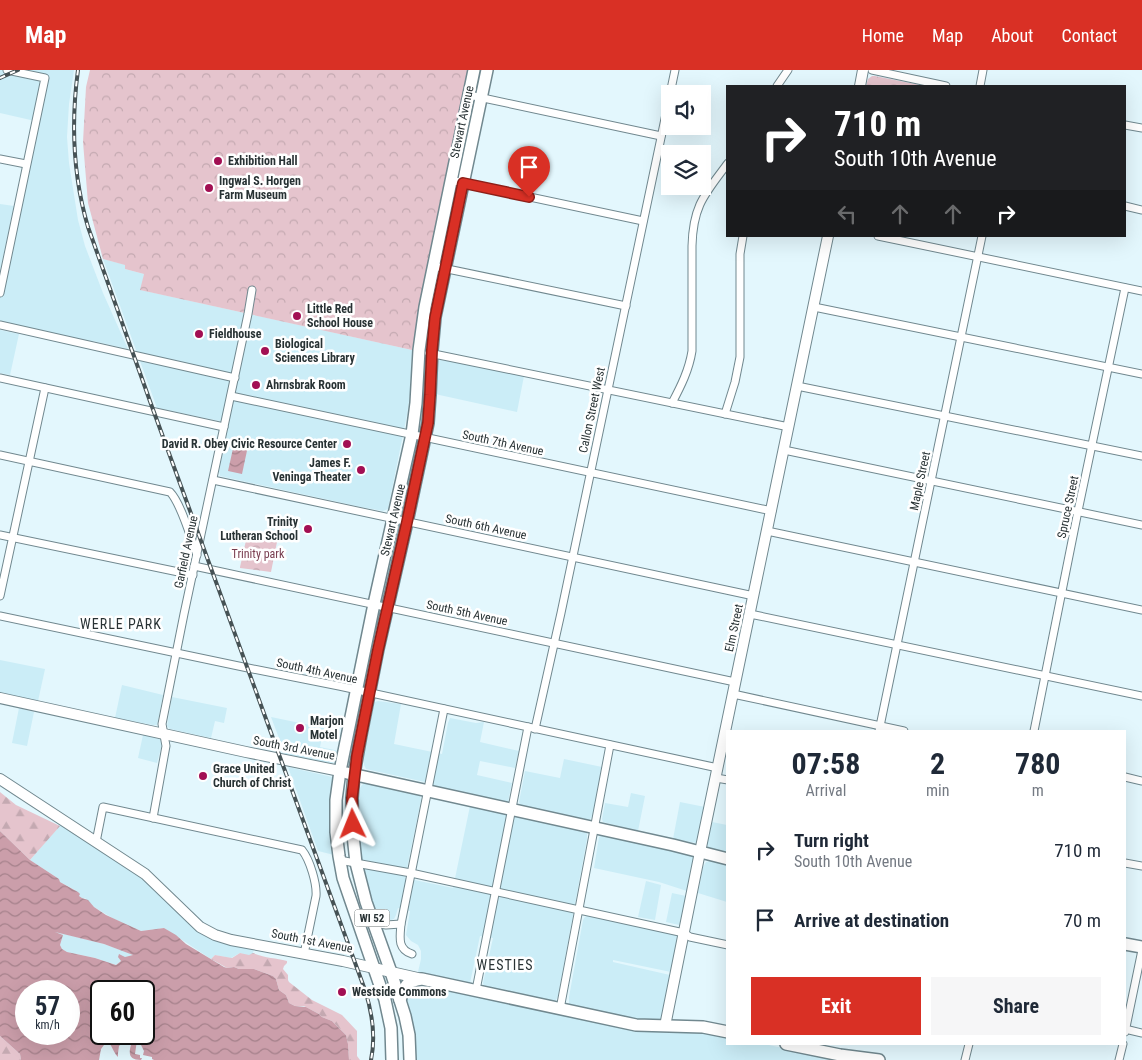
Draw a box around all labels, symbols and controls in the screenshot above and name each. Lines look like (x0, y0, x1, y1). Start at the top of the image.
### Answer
text: Map (25, 21, 66, 49)
text: Home (862, 25, 904, 46)
text: Map (932, 25, 963, 46)
text: About (991, 25, 1033, 46)
text: Contact (1061, 25, 1117, 46)
street label: Stewart Avenue (447, 84, 477, 160)
map controls (661, 85, 711, 195)
button: sound (661, 85, 711, 135)
text: 710 m (834, 104, 921, 145)
icon: right (751, 105, 816, 170)
button: layers (661, 145, 711, 195)
pin (508, 146, 550, 197)
text: South 10th Avenue (834, 146, 997, 171)
icon: arrive (515, 153, 543, 181)
place label: Exhibition Hall (228, 154, 298, 168)
marker: Exhibition Hall (212, 155, 224, 167)
place label: Ingwal S. Horgen Farm Museum (219, 174, 301, 202)
marker: Ingwal S. Horgen Farm Museum (203, 182, 215, 194)
icon: left (833, 200, 861, 228)
icon: ahead (886, 200, 914, 228)
icon: ahead (939, 200, 967, 228)
icon: right (992, 200, 1020, 228)
place label: Little Red School House (307, 302, 373, 330)
marker: Little Red School House (291, 310, 303, 322)
place label: Fieldhouse (209, 327, 262, 341)
marker: Fieldhouse (193, 328, 205, 340)
place label: Biological Sciences Library (275, 337, 355, 365)
marker: Biological Sciences Library (259, 345, 271, 357)
street label: Callon Street West (576, 365, 608, 454)
place label: Ahrnsbrak Room (266, 378, 346, 392)
marker: Ahrnsbrak Room (250, 379, 262, 391)
street label: South 7th Avenue (461, 428, 545, 459)
place label: David R. Obey Civic Resource Center (162, 437, 337, 451)
marker: David R. Obey Civic Resource Center (341, 438, 353, 450)
street label: Maple Street (907, 450, 933, 512)
place label: James F. Veninga Theater (272, 456, 351, 484)
marker: James F. Veninga Theater (355, 464, 367, 476)
street label: Spruce Street (1055, 474, 1082, 540)
street label: Stewart Avenue (378, 482, 408, 558)
street label: South 6th Avenue (444, 512, 528, 543)
street label: Garfield Avenue (171, 514, 201, 590)
place label: Trinity Lutheran School (220, 515, 299, 543)
marker: Trinity Lutheran School (302, 523, 314, 535)
park label: Trinity park (232, 547, 285, 561)
street label: South 5th Avenue (425, 598, 509, 629)
street label: Elm Street (722, 602, 746, 653)
district label: WERLE PARK (80, 616, 162, 632)
street label: South 4th Avenue (275, 656, 359, 687)
place label: Marjon Motel (310, 714, 344, 742)
marker: Marjon Motel (294, 722, 306, 734)
street label: South 3rd Avenue (252, 733, 336, 763)
text: 07:58 (792, 746, 860, 781)
text: 2 (930, 746, 945, 781)
text: 780 (1015, 746, 1060, 781)
place label: Grace United Church of Christ (213, 762, 292, 790)
marker: Grace United Church of Christ (197, 770, 209, 782)
text: Arrival (806, 781, 846, 800)
text: min (926, 781, 949, 800)
text: m (1032, 781, 1044, 800)
position arrow (326, 797, 378, 849)
text: Turn right (794, 829, 869, 852)
icon: right (751, 836, 779, 864)
text: 710 m (1054, 839, 1101, 862)
text: South 10th Avenue (794, 852, 912, 871)
icon: arrive (751, 906, 779, 934)
text: Arrive at destination (794, 909, 949, 932)
text: 70 m (1064, 909, 1101, 932)
road number: WI 52 (354, 910, 390, 926)
street label: South 1st Avenue (270, 926, 354, 956)
district label: WESTIES (477, 957, 533, 973)
button: Exit (751, 977, 921, 1035)
button: Share (931, 977, 1101, 1035)
speed limit sign: 60 (90, 980, 155, 1045)
place label: Westside Commons (352, 985, 447, 999)
marker: Westside Commons (336, 986, 348, 998)
text: 57 (35, 992, 60, 1021)
text: km/h (35, 1018, 60, 1032)

